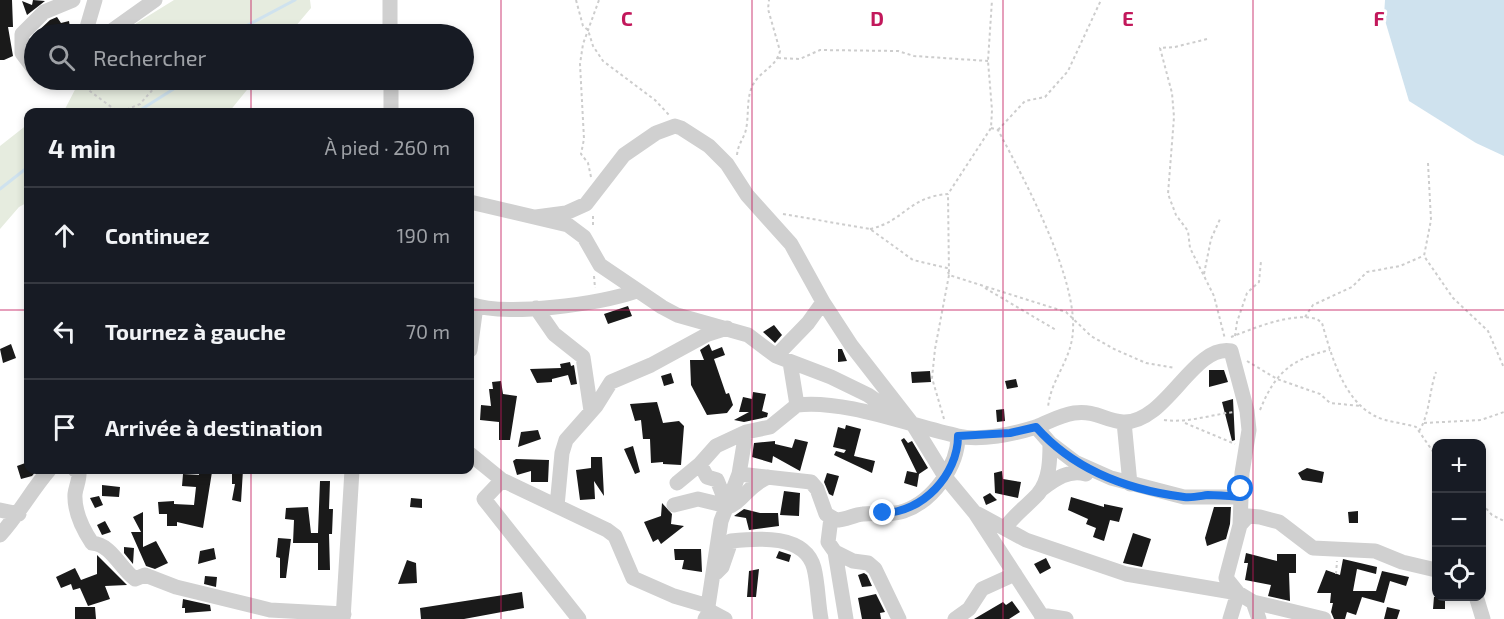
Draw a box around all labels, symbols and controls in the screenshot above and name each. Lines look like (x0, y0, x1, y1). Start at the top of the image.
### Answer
text: C (621, 6, 633, 30)
text: D (870, 6, 884, 30)
text: E (1122, 6, 1134, 30)
text: F (1373, 6, 1385, 30)
search box (24, 24, 474, 90)
icon: search (45, 41, 78, 74)
text: Rechercher (93, 44, 206, 70)
text: 4 min (48, 132, 116, 163)
text: À pied · 260 m (324, 135, 450, 159)
icon: ahead (48, 219, 81, 252)
text: Continuez (105, 222, 209, 248)
text: 190 m (397, 223, 450, 247)
icon: left (48, 315, 81, 348)
text: Tournez à gauche (105, 318, 286, 344)
text: 70 m (406, 319, 450, 343)
icon: arrive (48, 411, 81, 444)
text: Arrivée à destination (105, 414, 323, 440)
map controls (1432, 439, 1486, 601)
button: + (1432, 439, 1486, 493)
route start (1227, 475, 1253, 501)
button: − (1432, 493, 1486, 547)
route end (869, 499, 895, 525)
button: locate (1432, 547, 1486, 601)

